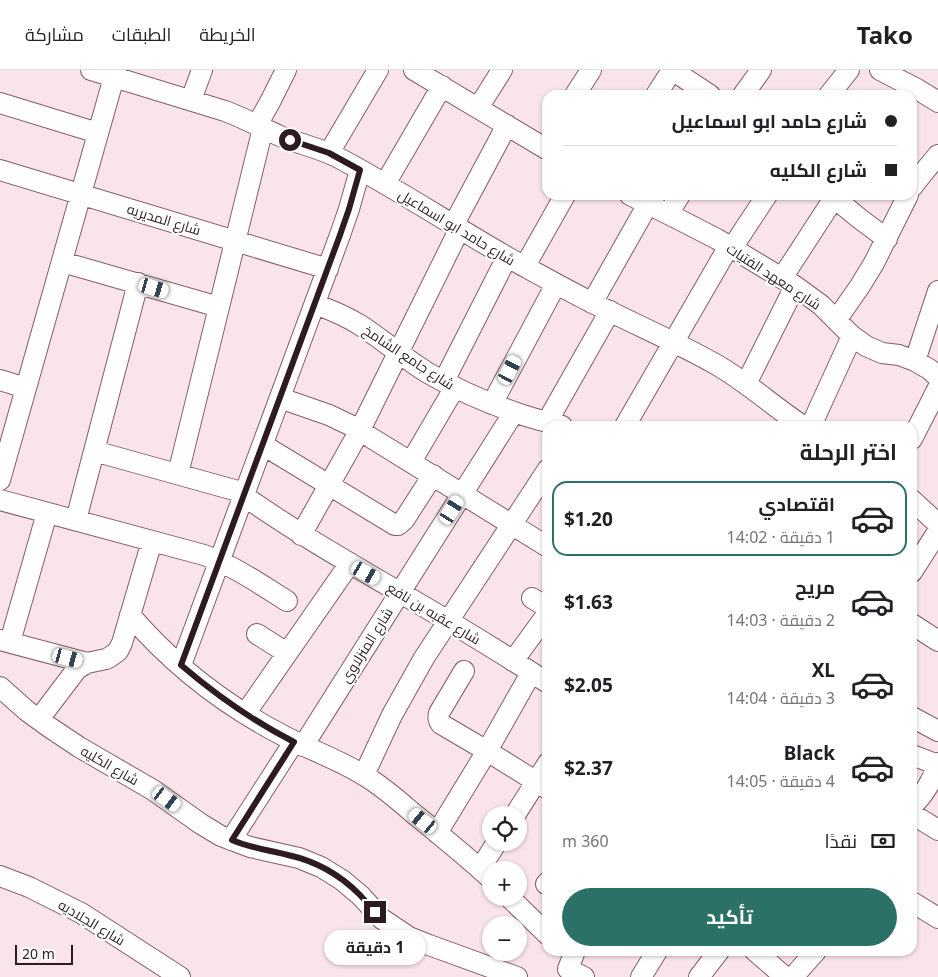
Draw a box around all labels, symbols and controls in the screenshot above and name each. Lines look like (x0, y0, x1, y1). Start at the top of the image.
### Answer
text: Tako (857, 18, 913, 51)
text: مشاركة (25, 22, 84, 46)
text: الطبقات (112, 22, 171, 46)
text: الخريطة (199, 22, 256, 46)
text: شارع حامد ابو اسماعيل (672, 108, 867, 134)
route start (279, 129, 301, 151)
text: شارع الكليه (770, 157, 867, 183)
street label: شارع حامد ابو اسماعيل (395, 185, 519, 269)
street label: شارع المديريه (125, 199, 203, 239)
street label: شارع معهد الفتيات (723, 238, 825, 314)
car (137, 277, 170, 299)
street label: شارع جامع الشامخ (360, 320, 458, 394)
car (496, 353, 523, 387)
text: اختر الرحلة (800, 436, 897, 466)
text: اقتصادي (759, 491, 835, 517)
car (437, 493, 466, 527)
icon: car (850, 496, 895, 541)
text: $1.20 (564, 506, 613, 532)
text: 1 دقيقة · 14:02 (727, 526, 835, 548)
car (349, 559, 382, 587)
text: مريح (795, 574, 835, 600)
street label: شارع عقبه بن نافع (384, 578, 484, 648)
icon: car (850, 579, 895, 624)
text: $1.63 (564, 589, 613, 615)
street label: شارع المنزلاوي (335, 604, 399, 688)
text: 2 دقيقة · 14:03 (727, 609, 835, 631)
car (51, 647, 84, 669)
text: XL (812, 657, 835, 683)
icon: car (850, 662, 895, 707)
text: $2.05 (564, 672, 613, 698)
text: 3 دقيقة · 14:04 (727, 687, 835, 709)
text: Black (784, 740, 835, 766)
street label: شارع الكليه (77, 741, 143, 789)
icon: car (850, 745, 895, 790)
text: $2.37 (564, 755, 613, 781)
text: 4 دقيقة · 14:05 (727, 770, 835, 792)
car (150, 784, 183, 814)
car (406, 806, 439, 836)
map controls (482, 806, 527, 961)
button: locate (482, 806, 527, 851)
icon: cash (869, 827, 897, 855)
text: نقدًا (825, 828, 857, 854)
text: 360 m (562, 830, 609, 852)
button: + (482, 861, 527, 906)
button: تأكيد (562, 888, 897, 946)
street label: شارع الجلاديه (55, 895, 129, 949)
route end (364, 901, 386, 923)
button: − (482, 916, 527, 961)
callout: 1 دقيقة (324, 930, 426, 964)
text: 1 دقيقة (346, 936, 404, 958)
scale bar (15, 942, 72, 965)
text: 20 m (22, 944, 55, 963)

